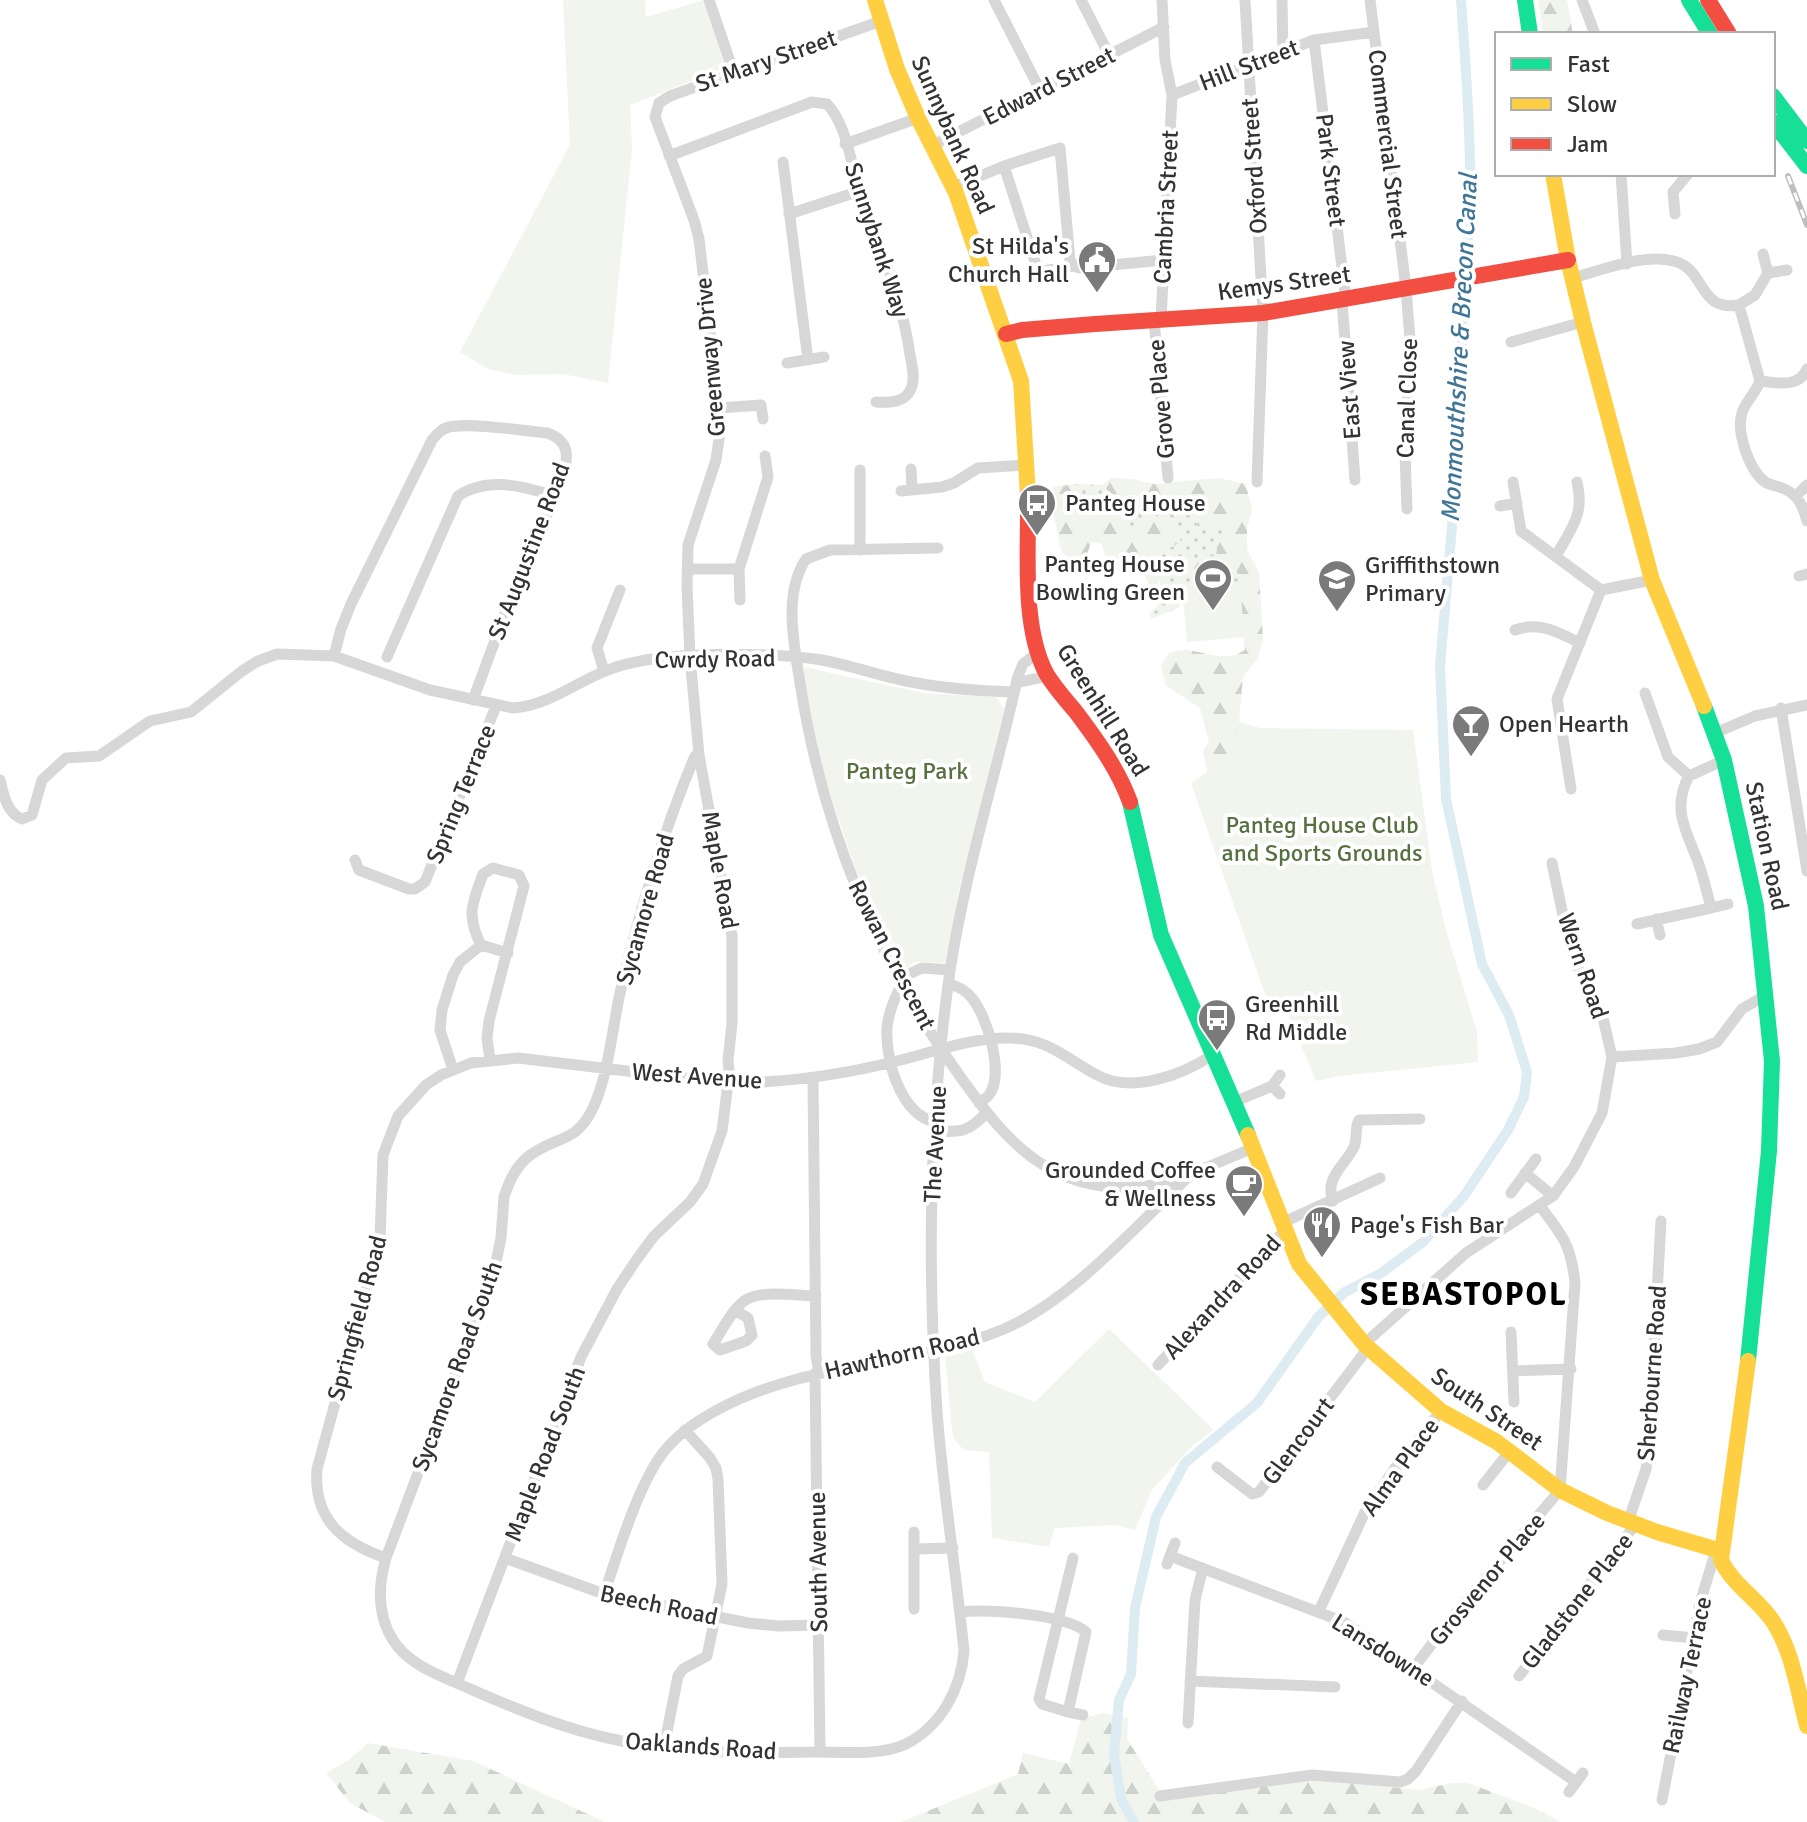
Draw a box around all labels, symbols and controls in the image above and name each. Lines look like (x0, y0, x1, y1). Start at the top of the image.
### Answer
street label: St Mary Street (692, 23, 840, 99)
street label: Hill Street (1195, 32, 1303, 98)
legend (1495, 32, 1775, 176)
street label: Edward Street (978, 40, 1120, 132)
street label: Commercial Street (1362, 48, 1414, 240)
text: Fast (1567, 49, 1610, 79)
street label: Sunnybank Road (905, 51, 1001, 219)
text: Slow (1567, 89, 1617, 119)
street label: Oxford Street (1234, 97, 1274, 235)
street label: Park Street (1309, 112, 1353, 228)
street label: Cambria Street (1147, 129, 1185, 285)
text: Jam (1567, 129, 1608, 159)
street label: Sunnybank Way (838, 159, 916, 321)
water label: Monmouthshire & Brecon Canal (1435, 170, 1485, 523)
place label: St Hilda's Church Hall (948, 231, 1069, 289)
public building icon: St Hilda's Church Hall (1076, 239, 1118, 294)
street label: Kemys Street (1215, 259, 1353, 307)
street label: Greenway Drive (688, 276, 732, 438)
street label: Canal Close (1390, 337, 1424, 459)
street label: Grove Place (1141, 338, 1181, 460)
street label: East View (1331, 340, 1367, 440)
street label: St Augustine Road (481, 458, 577, 644)
bus stop icon: Panteg House (1016, 482, 1058, 537)
place label: Panteg House (1065, 488, 1206, 518)
place label: Panteg House Bowling Green (1035, 549, 1185, 607)
place label: Griffithstown Primary (1365, 550, 1500, 608)
sports icon: Panteg House Bowling Green (1192, 557, 1234, 612)
school or university icon: Griffithstown Primary (1316, 558, 1358, 613)
street label: Greenhill Road (1050, 638, 1156, 782)
street label: Cwrdy Road (654, 643, 776, 675)
bar icon: Open Hearth (1450, 703, 1492, 758)
place label: Open Hearth (1499, 709, 1629, 739)
street label: Spring Terrace (419, 720, 503, 868)
park label: Panteg Park (846, 756, 968, 786)
street label: Station Road (1739, 779, 1795, 913)
street label: Maple Road (695, 808, 745, 932)
park label: Panteg House Club and Sports Grounds (1221, 810, 1423, 868)
street label: Sycamore Road (609, 830, 681, 988)
street label: Rowan Crescent (841, 875, 943, 1035)
street label: Wern Road (1551, 909, 1615, 1023)
place label: Greenhill Rd Middle (1245, 989, 1347, 1047)
bus stop icon: Greenhill Rd Middle (1196, 997, 1238, 1052)
street label: West Avenue (631, 1056, 763, 1096)
street label: The Avenue (917, 1085, 953, 1203)
place label: Grounded Coffee & Wellness (1045, 1155, 1216, 1213)
cafe icon: Grounded Coffee & Wellness (1223, 1163, 1265, 1218)
restaurant icon: Page's Fish Bar (1301, 1204, 1343, 1259)
place label: Page's Fish Bar (1350, 1210, 1504, 1240)
street label: Alexandra Road (1157, 1228, 1287, 1366)
street label: Springfield Road (321, 1232, 393, 1404)
street label: Sycamore Road South (405, 1257, 509, 1475)
district label: SEBASTOPOL (1360, 1275, 1568, 1314)
street label: Sherbourne Road (1631, 1284, 1673, 1462)
street label: Hawthorn Road (822, 1322, 982, 1386)
street label: South Street (1425, 1361, 1549, 1457)
street label: Maple Road South (498, 1362, 592, 1546)
street label: Glencourt (1255, 1391, 1341, 1491)
street label: Alma Place (1354, 1412, 1446, 1522)
street label: South Avenue (802, 1491, 834, 1633)
street label: Grosvenor Place (1422, 1506, 1552, 1652)
street label: Gladstone Place (1514, 1527, 1640, 1675)
street label: Beech Road (597, 1578, 721, 1632)
street label: Railway Terrace (1656, 1594, 1718, 1756)
street label: Lansdowne (1326, 1607, 1440, 1693)
street label: Oaklands Road (624, 1726, 778, 1766)

